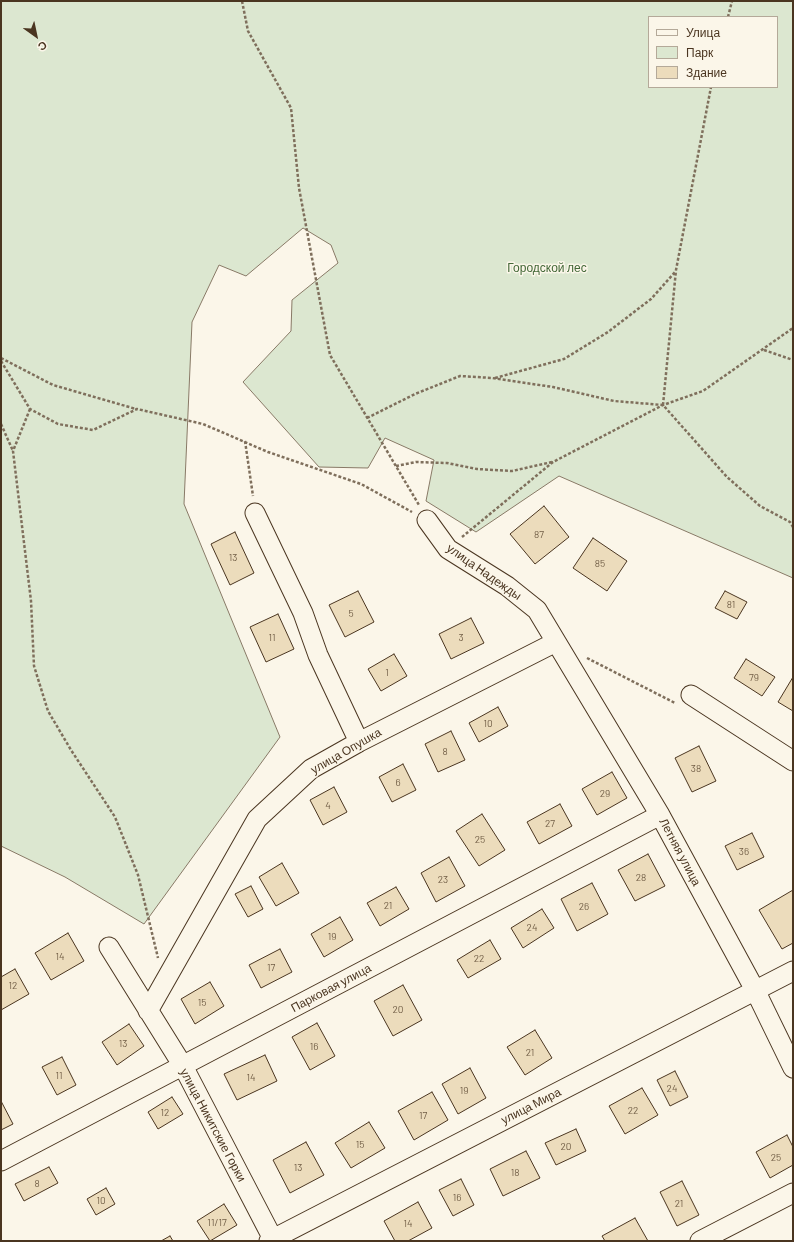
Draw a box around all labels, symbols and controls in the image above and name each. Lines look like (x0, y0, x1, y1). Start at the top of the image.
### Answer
north arrow (16, 16, 56, 56)
legend (648, 16, 778, 88)
text: Улица (686, 25, 720, 39)
text: С (36, 39, 50, 54)
text: Парк (686, 45, 713, 59)
text: Здание (686, 65, 727, 79)
park label: Городской лес (507, 261, 587, 275)
house number: 87 (534, 529, 544, 541)
street label: улица Надежды (444, 541, 524, 603)
house number: 13 (229, 552, 237, 564)
house number: 85 (595, 558, 605, 570)
house number: 81 (727, 599, 735, 611)
house number: 5 (348, 608, 354, 620)
house number: 11 (268, 632, 276, 644)
house number: 3 (458, 632, 464, 644)
house number: 1 (385, 667, 389, 679)
house number: 79 (749, 672, 759, 684)
house number: 10 (483, 718, 493, 730)
street label: улица Опушка (308, 725, 384, 777)
house number: 8 (442, 746, 448, 758)
house number: 38 (691, 763, 701, 775)
house number: 6 (395, 777, 401, 789)
house number: 29 (600, 788, 610, 800)
house number: 4 (325, 800, 331, 812)
street label: Летняя улица (656, 816, 704, 888)
house number: 27 (545, 818, 555, 830)
house number: 25 (475, 834, 485, 846)
house number: 36 (739, 846, 749, 858)
house number: 28 (636, 872, 646, 884)
house number: 23 (438, 874, 448, 886)
house number: 21 (384, 900, 392, 912)
house number: 26 (579, 901, 589, 913)
house number: 24 (527, 922, 537, 934)
house number: 19 (328, 931, 336, 943)
house number: 14 (55, 951, 65, 963)
house number: 22 (474, 953, 484, 965)
street label: Парковая улица (288, 961, 374, 1015)
house number: 17 (267, 962, 275, 974)
house number: 12 (9, 980, 17, 992)
house number: 15 (198, 997, 206, 1009)
house number: 20 (392, 1004, 404, 1016)
house number: 13 (119, 1038, 127, 1050)
house number: 16 (310, 1041, 318, 1053)
house number: 21 (526, 1047, 534, 1059)
street label: улица Никитские Горки (177, 1066, 249, 1184)
house number: 11 (55, 1070, 63, 1082)
house number: 14 (246, 1072, 256, 1084)
house number: 24 (667, 1083, 677, 1095)
house number: 19 (460, 1085, 468, 1097)
street label: улица Мира (499, 1085, 563, 1127)
house number: 22 (628, 1105, 638, 1117)
house number: 12 (161, 1107, 169, 1119)
house number: 17 (419, 1110, 427, 1122)
house number: 15 (356, 1139, 364, 1151)
house number: 20 (560, 1141, 572, 1153)
house number: 25 (771, 1152, 781, 1164)
house number: 13 (294, 1162, 302, 1174)
house number: 18 (511, 1167, 519, 1179)
house number: 8 (34, 1178, 40, 1190)
house number: 16 (453, 1192, 461, 1204)
house number: 10 (96, 1195, 106, 1207)
house number: 21 (675, 1198, 683, 1210)
house number: 11/17 (207, 1217, 227, 1229)
house number: 14 (403, 1218, 413, 1230)

